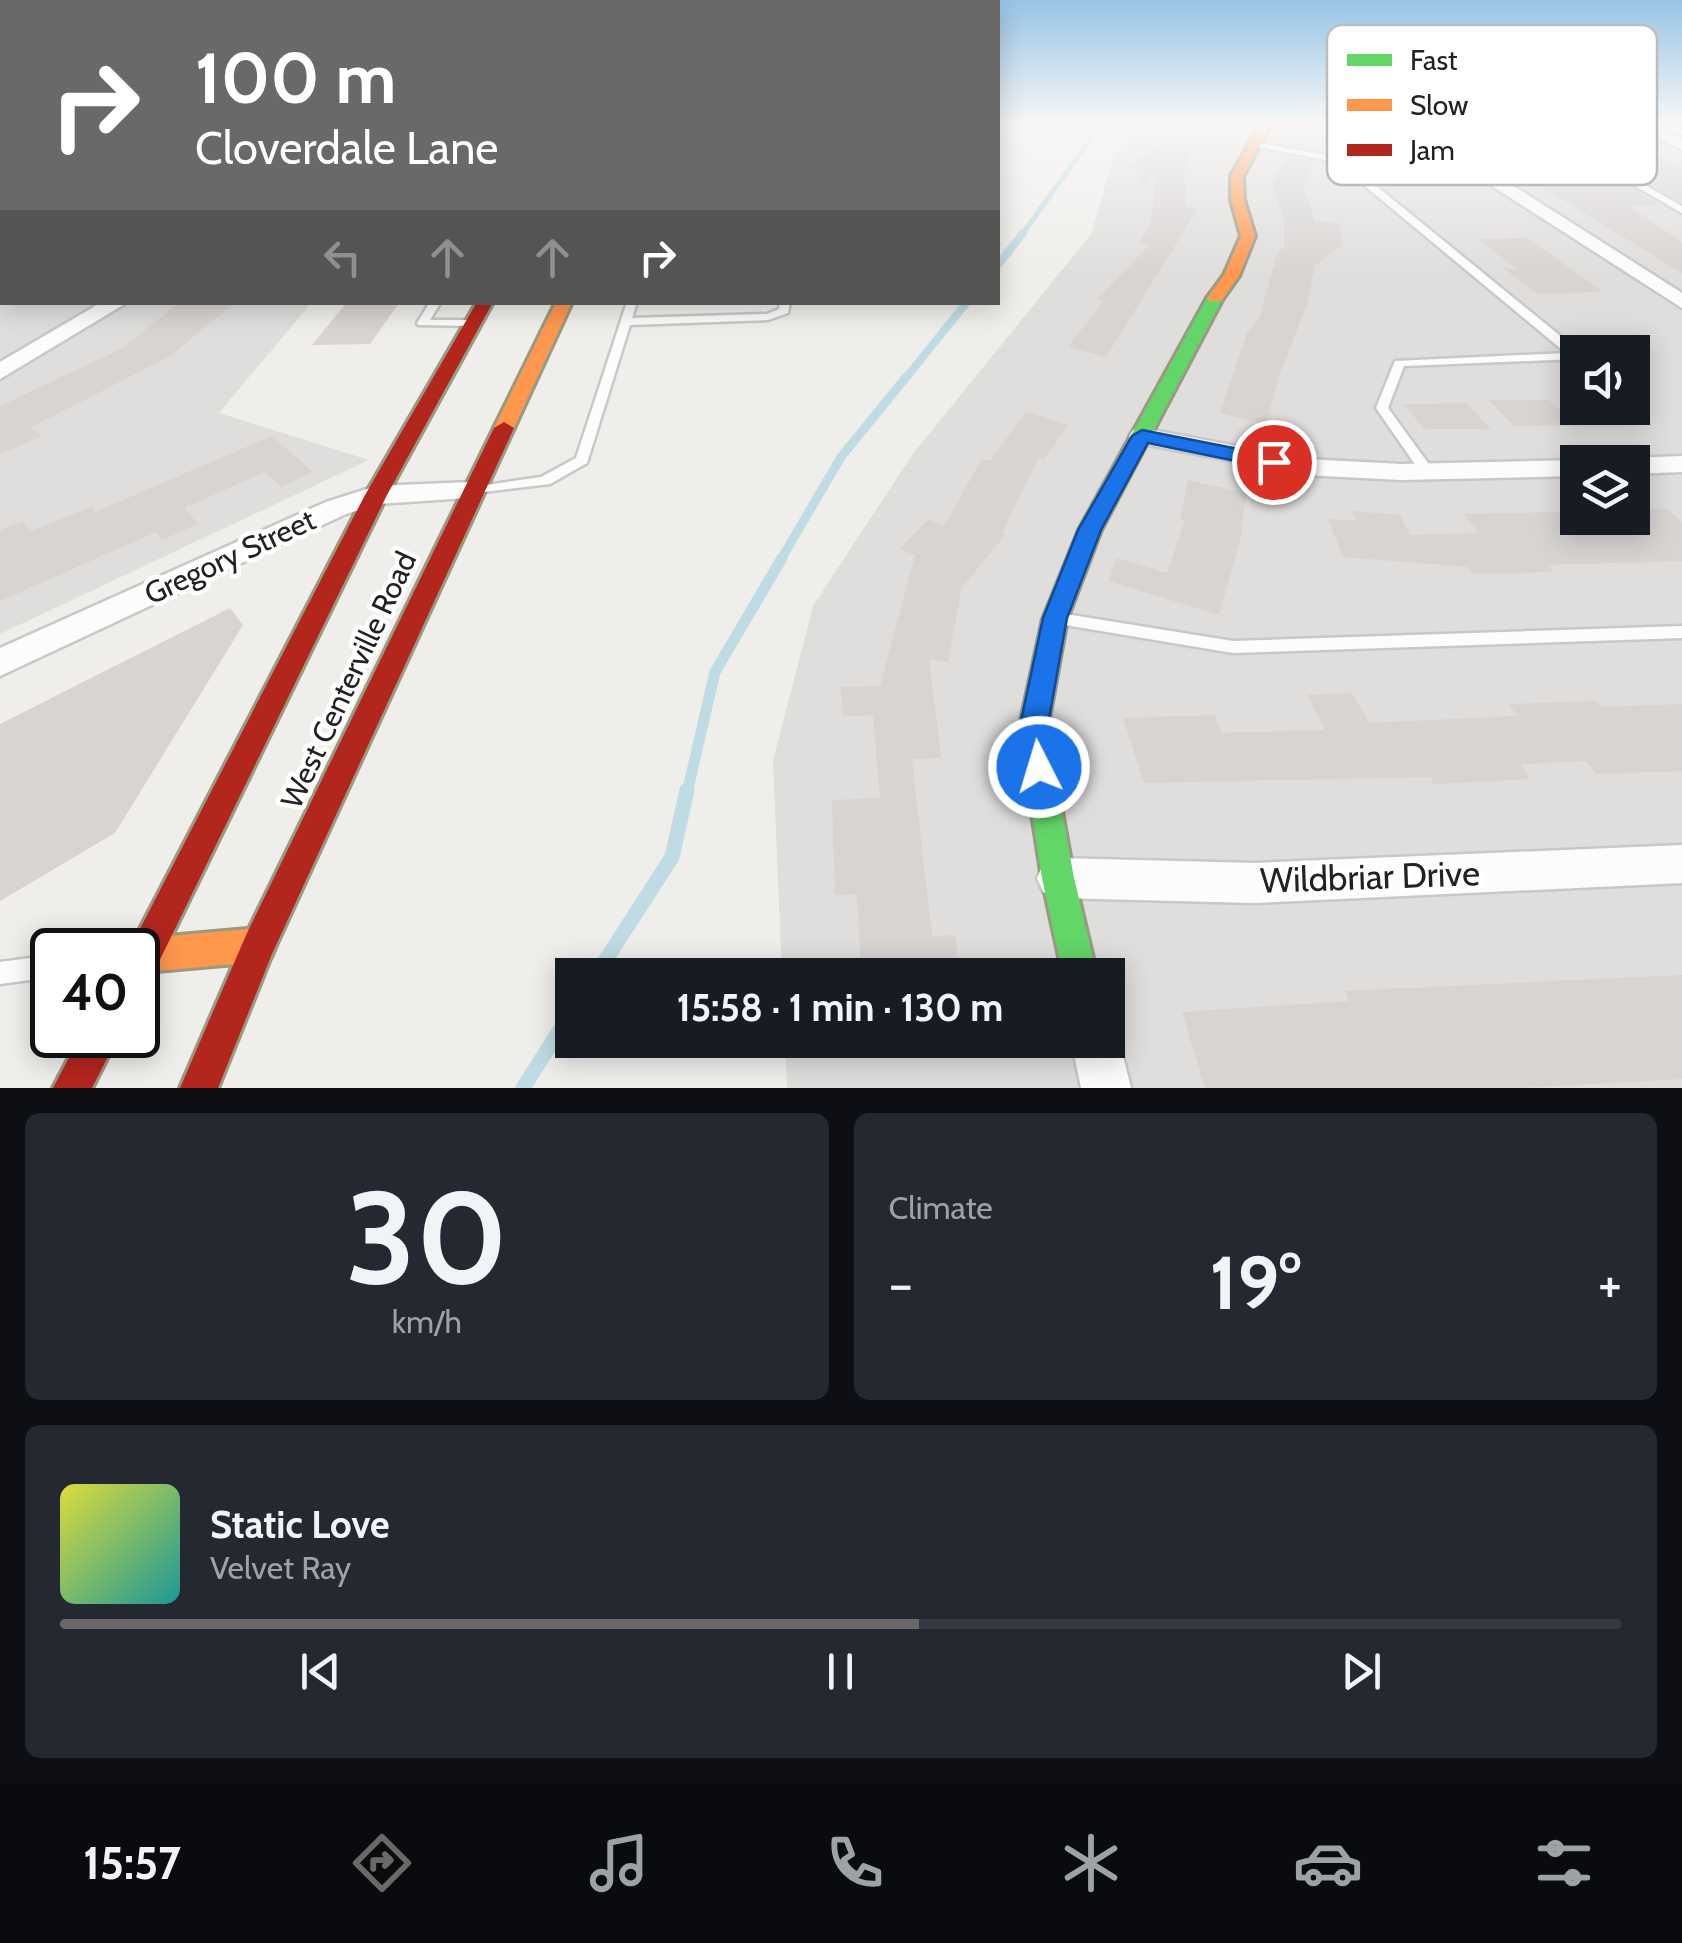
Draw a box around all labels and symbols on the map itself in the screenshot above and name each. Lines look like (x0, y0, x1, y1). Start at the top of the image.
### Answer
legend (1327, 25, 1657, 185)
text: Fast (1410, 43, 1458, 77)
text: Slow (1410, 88, 1468, 122)
text: Jam (1409, 133, 1455, 167)
pin (1232, 420, 1317, 505)
street label: Gregory Street (138, 501, 321, 612)
street label: West Centerville Road (273, 546, 424, 814)
position arrow (987, 715, 1091, 819)
street label: Wildbriar Drive (1259, 851, 1481, 902)
speed limit sign: 40 (30, 928, 160, 1058)

